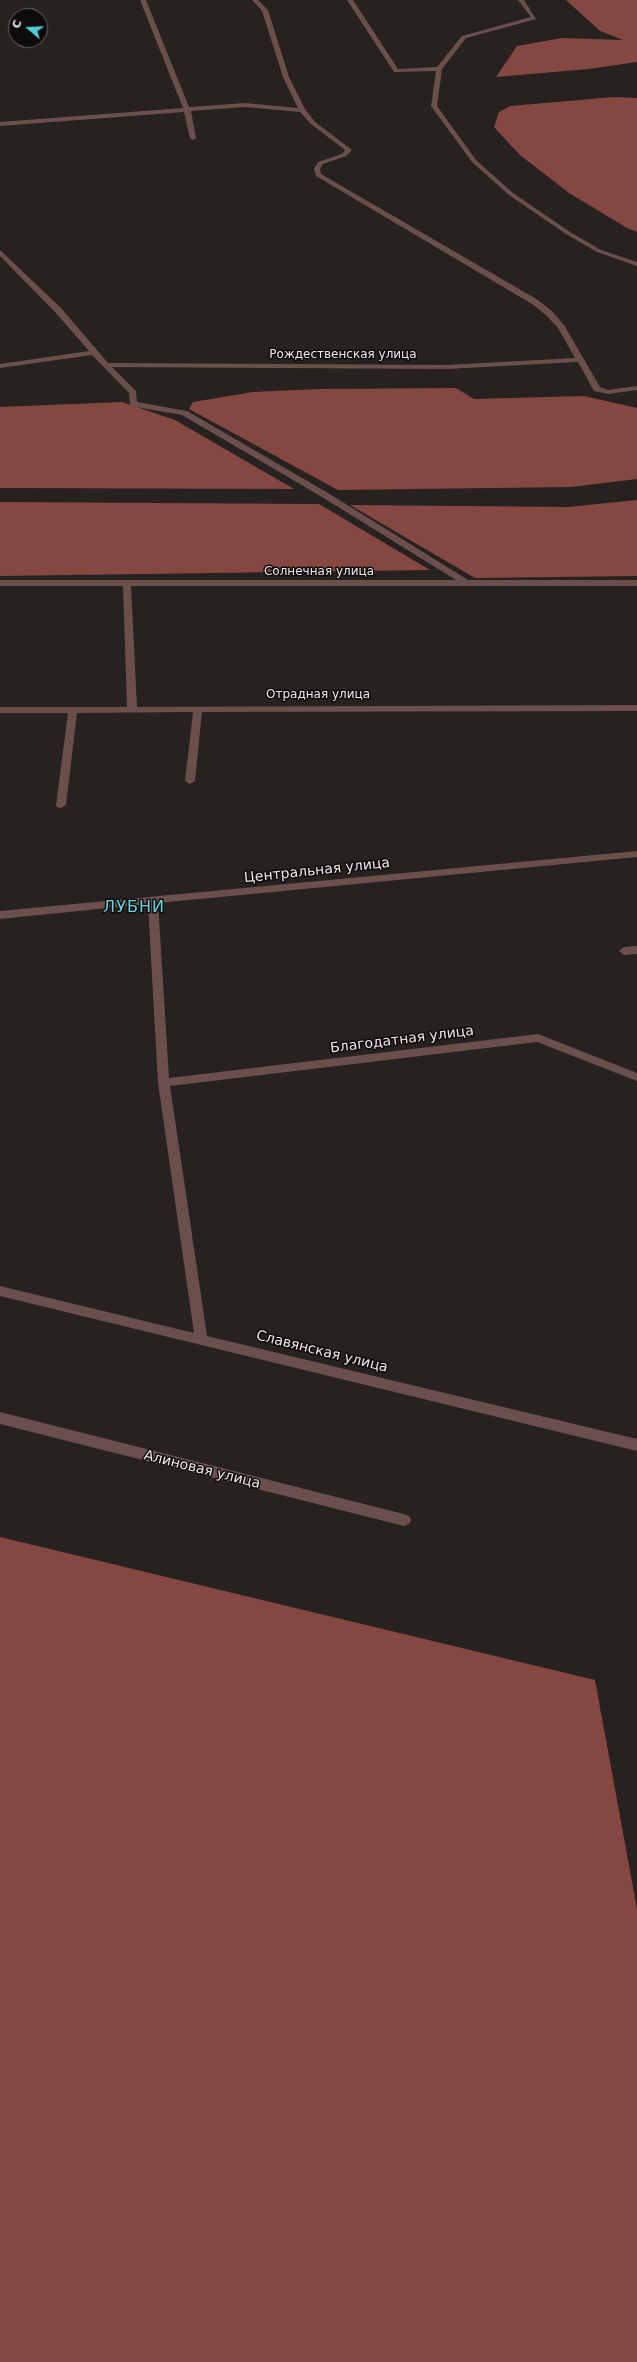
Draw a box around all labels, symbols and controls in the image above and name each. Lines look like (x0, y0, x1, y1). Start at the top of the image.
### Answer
north arrow (8, 8, 48, 48)
text: С (10, 18, 25, 30)
street label: Рождественская улица (269, 348, 417, 362)
street label: Солнечная улица (264, 565, 374, 579)
street label: Отрадная улица (266, 688, 370, 702)
street label: Центральная улица (243, 855, 391, 887)
district label: ЛУБНИ (103, 898, 165, 918)
street label: Благодатная улица (329, 1023, 475, 1057)
street label: Славянская улица (254, 1327, 390, 1377)
street label: Алиновая улица (142, 1447, 262, 1493)

